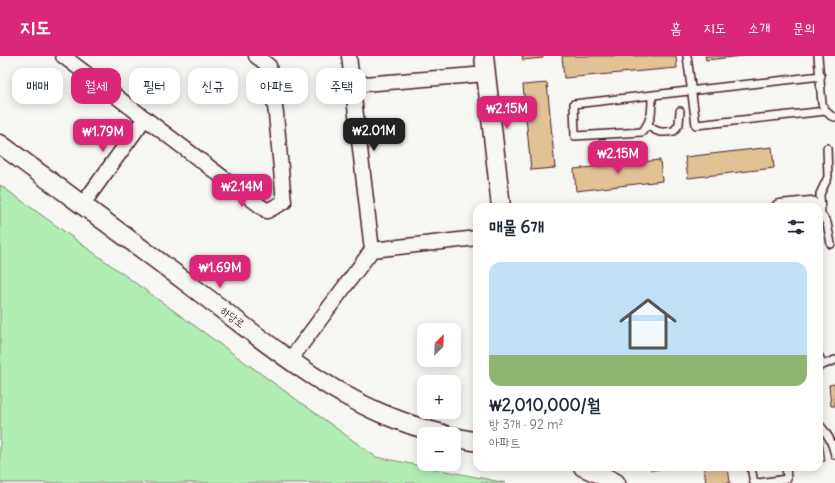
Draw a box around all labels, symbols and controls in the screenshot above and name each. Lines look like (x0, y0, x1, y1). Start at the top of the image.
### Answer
text: 지도 (20, 15, 51, 39)
text: 홈 (670, 19, 681, 37)
text: 지도 (703, 19, 726, 37)
text: 소개 (748, 19, 770, 37)
text: 문의 (792, 19, 815, 37)
chip: 매매 (12, 68, 63, 104)
chip: 월세 (71, 68, 121, 104)
chip: 필터 (129, 68, 180, 104)
chip: 신규 (188, 68, 238, 104)
chip: 아파트 (246, 68, 308, 104)
chip: 주택 (316, 68, 366, 104)
pin: ₩2.15M (474, 96, 540, 130)
text: ₩2.15M (486, 100, 528, 117)
pin: ₩2.01M (341, 118, 407, 152)
pin: ₩1.79M (70, 119, 136, 153)
text: ₩2.01M (352, 122, 396, 139)
text: ₩1.79M (82, 123, 124, 140)
pin: ₩2.15M (585, 141, 651, 175)
text: ₩2.15M (597, 145, 639, 162)
pin: ₩2.14M (209, 174, 275, 208)
text: ₩2.14M (221, 178, 263, 195)
text: 매물 6개 (489, 216, 544, 238)
icon: filters (785, 216, 807, 238)
pin: ₩1.69M (187, 255, 253, 289)
text: ₩1.69M (198, 259, 242, 276)
icon: home (612, 288, 684, 360)
street label: 하당로 (218, 303, 248, 331)
north arrow (417, 323, 461, 367)
map controls (417, 323, 461, 471)
button: + (417, 375, 461, 419)
text: ₩2,010,000/월 (489, 394, 600, 416)
text: 방 3개 · 92 m² (489, 416, 563, 433)
button: − (417, 427, 461, 471)
text: 아파트 (489, 434, 520, 451)

